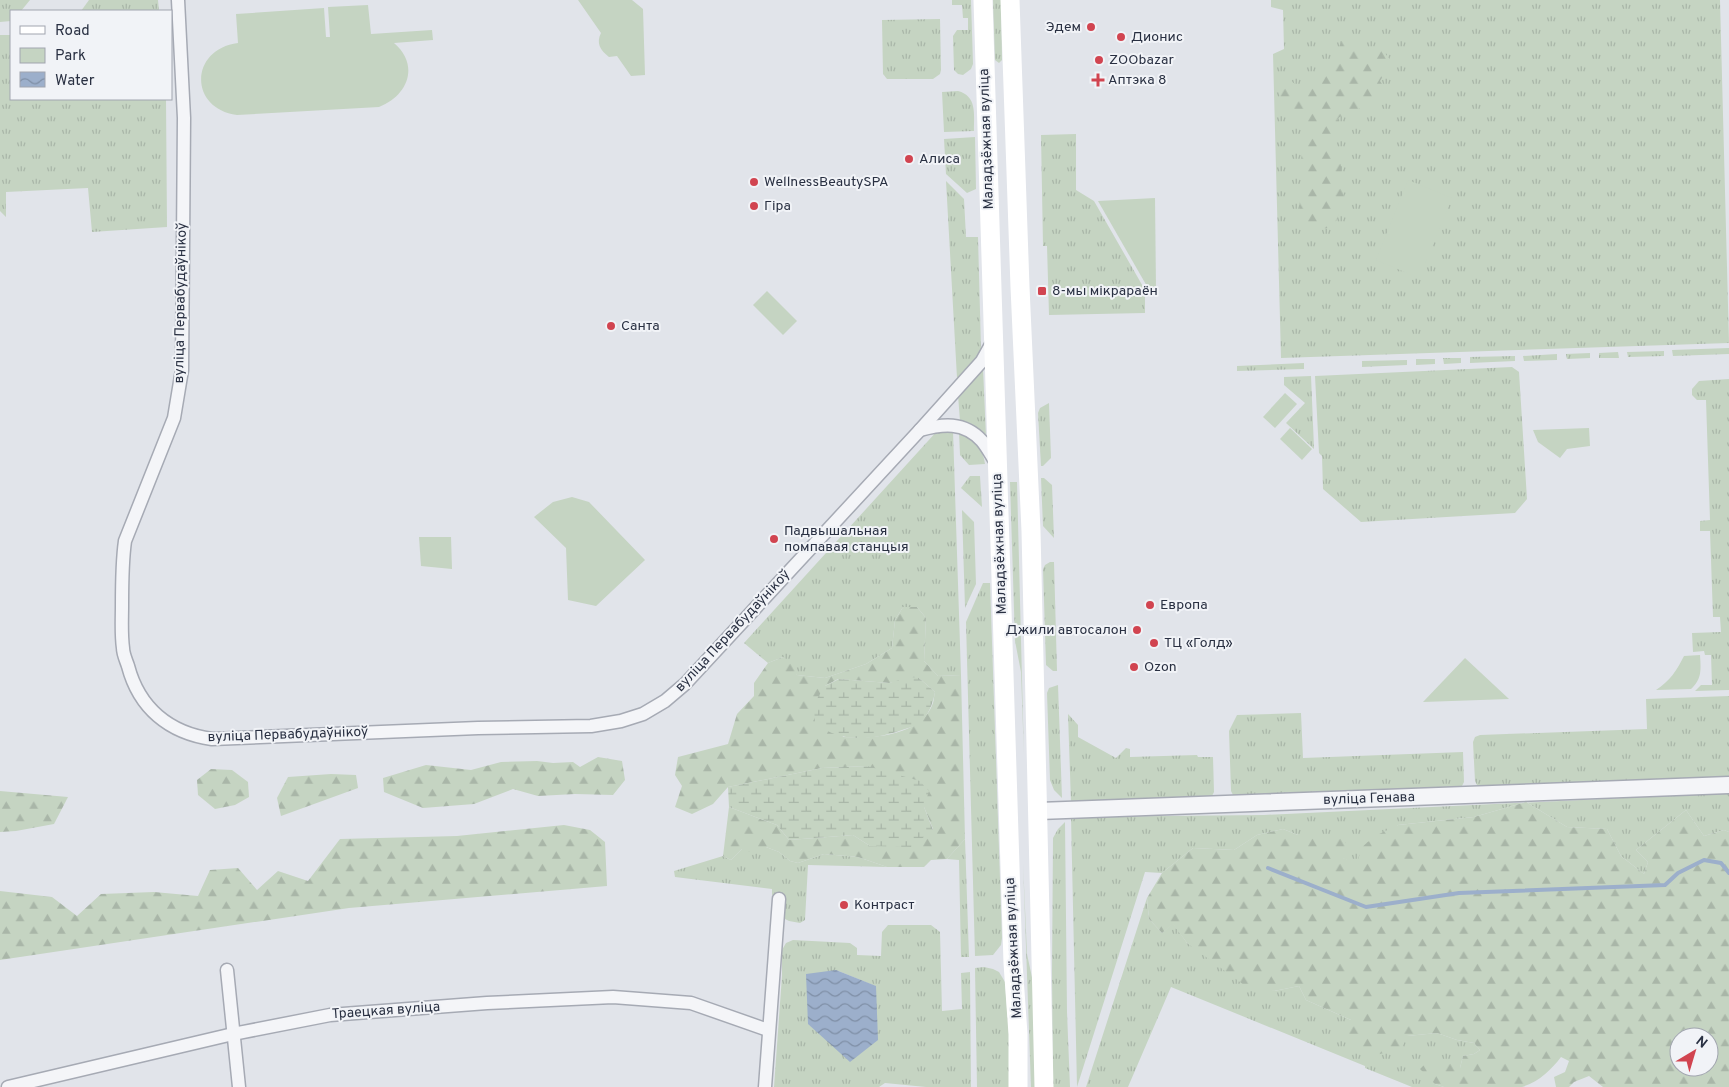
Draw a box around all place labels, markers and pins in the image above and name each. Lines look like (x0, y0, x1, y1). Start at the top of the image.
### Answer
place label: Эдем (1046, 19, 1081, 36)
marker: Эдем (1085, 21, 1097, 33)
place label: Дионис (1131, 29, 1183, 46)
marker: Дионис (1115, 31, 1127, 43)
place label: ZOObazar (1109, 52, 1175, 69)
marker: ZOObazar (1093, 54, 1105, 66)
place label: Аптэка 8 (1108, 72, 1167, 89)
marker: Аптэка 8 (1092, 74, 1104, 86)
place label: Алиса (919, 151, 960, 168)
marker: Алиса (903, 153, 915, 165)
place label: WellnessBeautySPA (764, 174, 889, 191)
marker: WellnessBeautySPA (748, 176, 760, 188)
place label: Гіра (764, 198, 791, 215)
marker: Гіра (748, 200, 760, 212)
place label: 8-мы мікрараён (1052, 283, 1158, 300)
marker: 8-мы мікрараён (1036, 285, 1048, 297)
place label: Санта (621, 318, 660, 335)
marker: Санта (605, 320, 617, 332)
place label: Падвышальная помпавая станцыя (784, 523, 909, 556)
marker: Падвышальная помпавая станцыя (768, 533, 780, 545)
place label: Европа (1160, 597, 1208, 614)
marker: Европа (1144, 599, 1156, 611)
place label: Джили автосалон (1005, 622, 1127, 639)
marker: Джили автосалон (1131, 624, 1143, 636)
place label: ТЦ «Голд» (1164, 635, 1233, 652)
marker: ТЦ «Голд» (1148, 637, 1160, 649)
place label: Ozon (1144, 659, 1177, 676)
marker: Ozon (1128, 661, 1140, 673)
place label: Контраст (854, 897, 915, 914)
marker: Контраст (838, 899, 850, 911)

